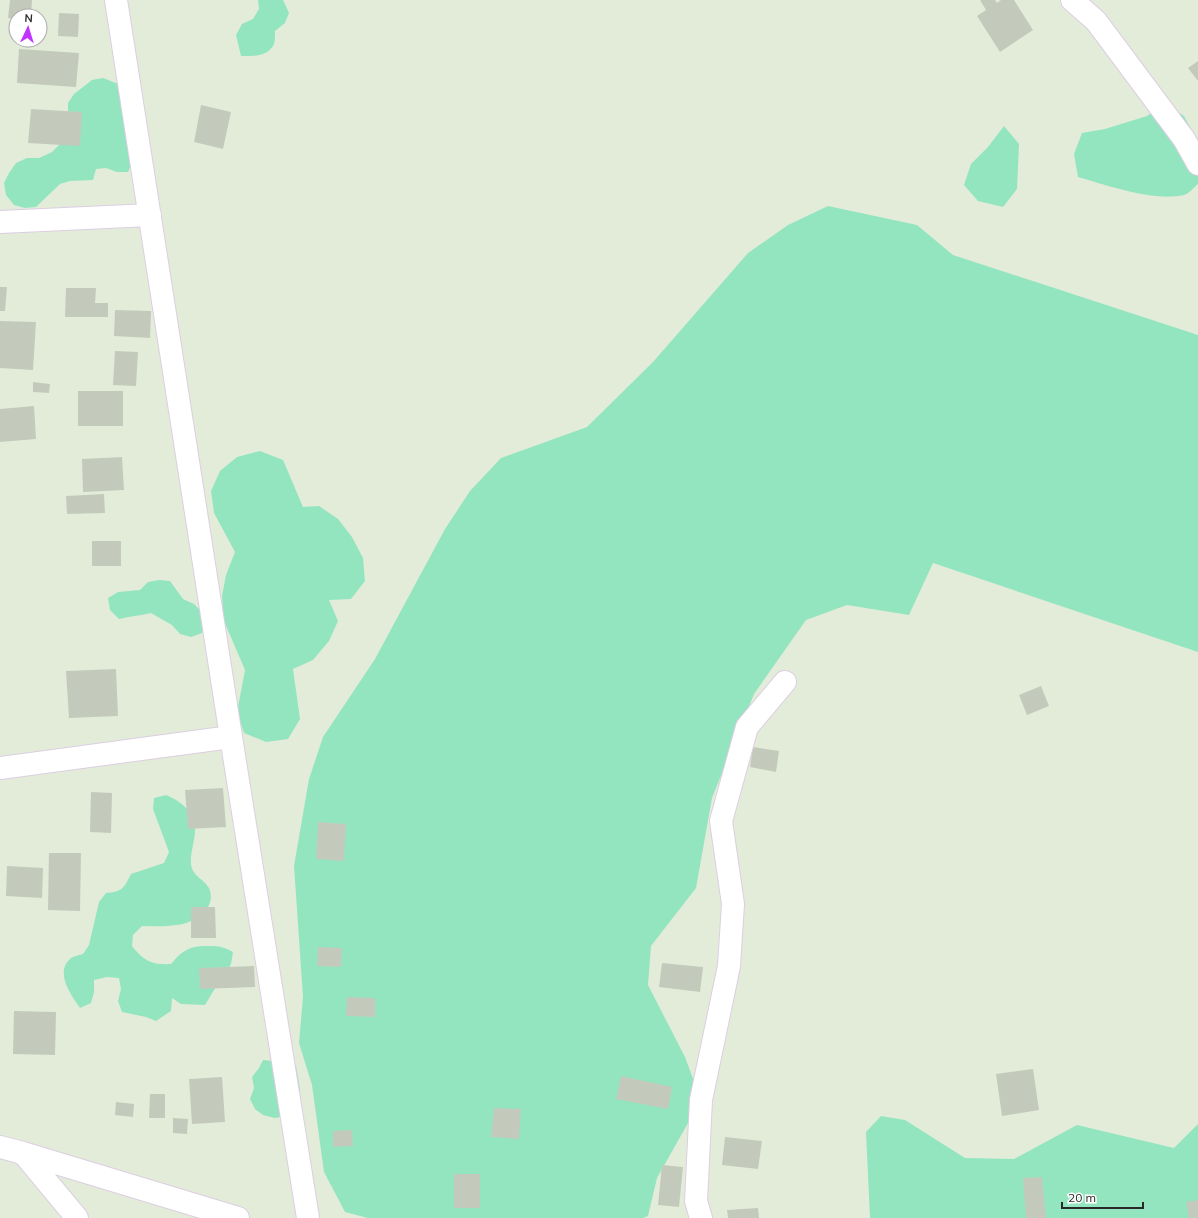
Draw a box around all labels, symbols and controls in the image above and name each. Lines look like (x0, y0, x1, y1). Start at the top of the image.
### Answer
north arrow (8, 8, 48, 48)
text: N (24, 11, 33, 25)
scale bar (1062, 1184, 1143, 1210)
text: 20 m (1068, 1190, 1096, 1205)

